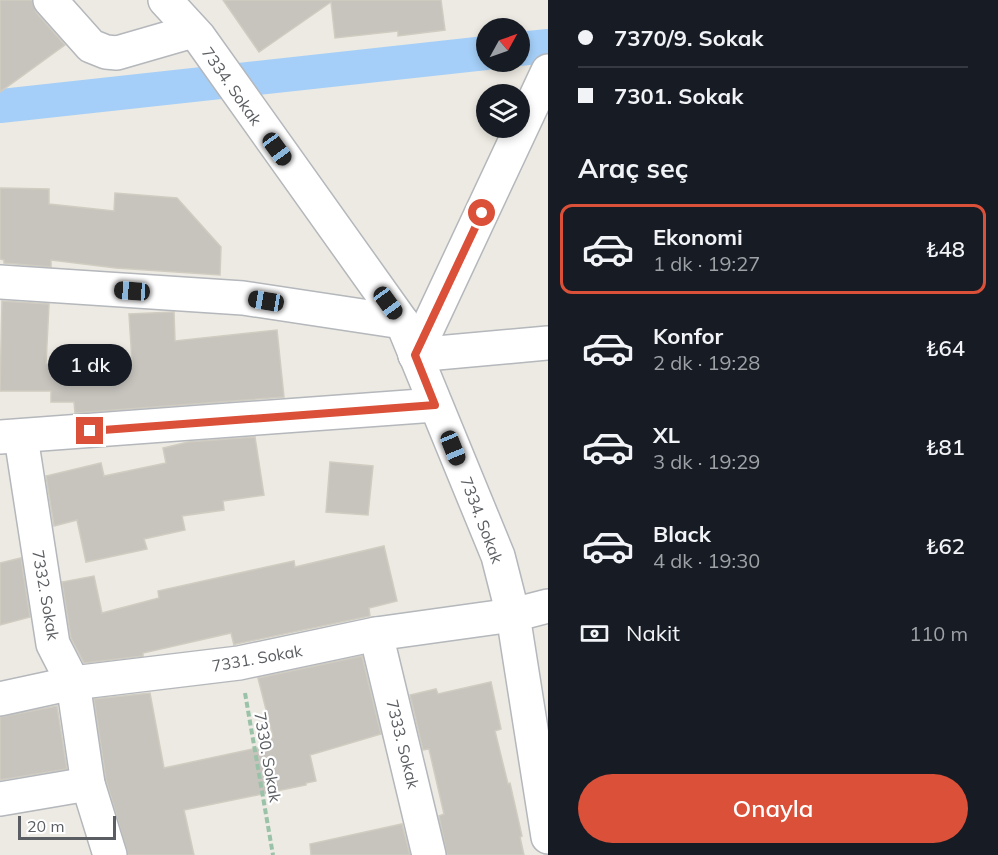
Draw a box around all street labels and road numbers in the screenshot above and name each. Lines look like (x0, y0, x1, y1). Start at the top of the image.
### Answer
street label: 7334. Sokak (198, 43, 267, 130)
street label: 7334. Sokak (456, 474, 508, 567)
street label: 7332. Sokak (28, 548, 64, 642)
street label: 7331. Sokak (210, 640, 304, 676)
street label: 7333. Sokak (382, 697, 424, 791)
street label: 7330. Sokak (250, 710, 286, 804)

